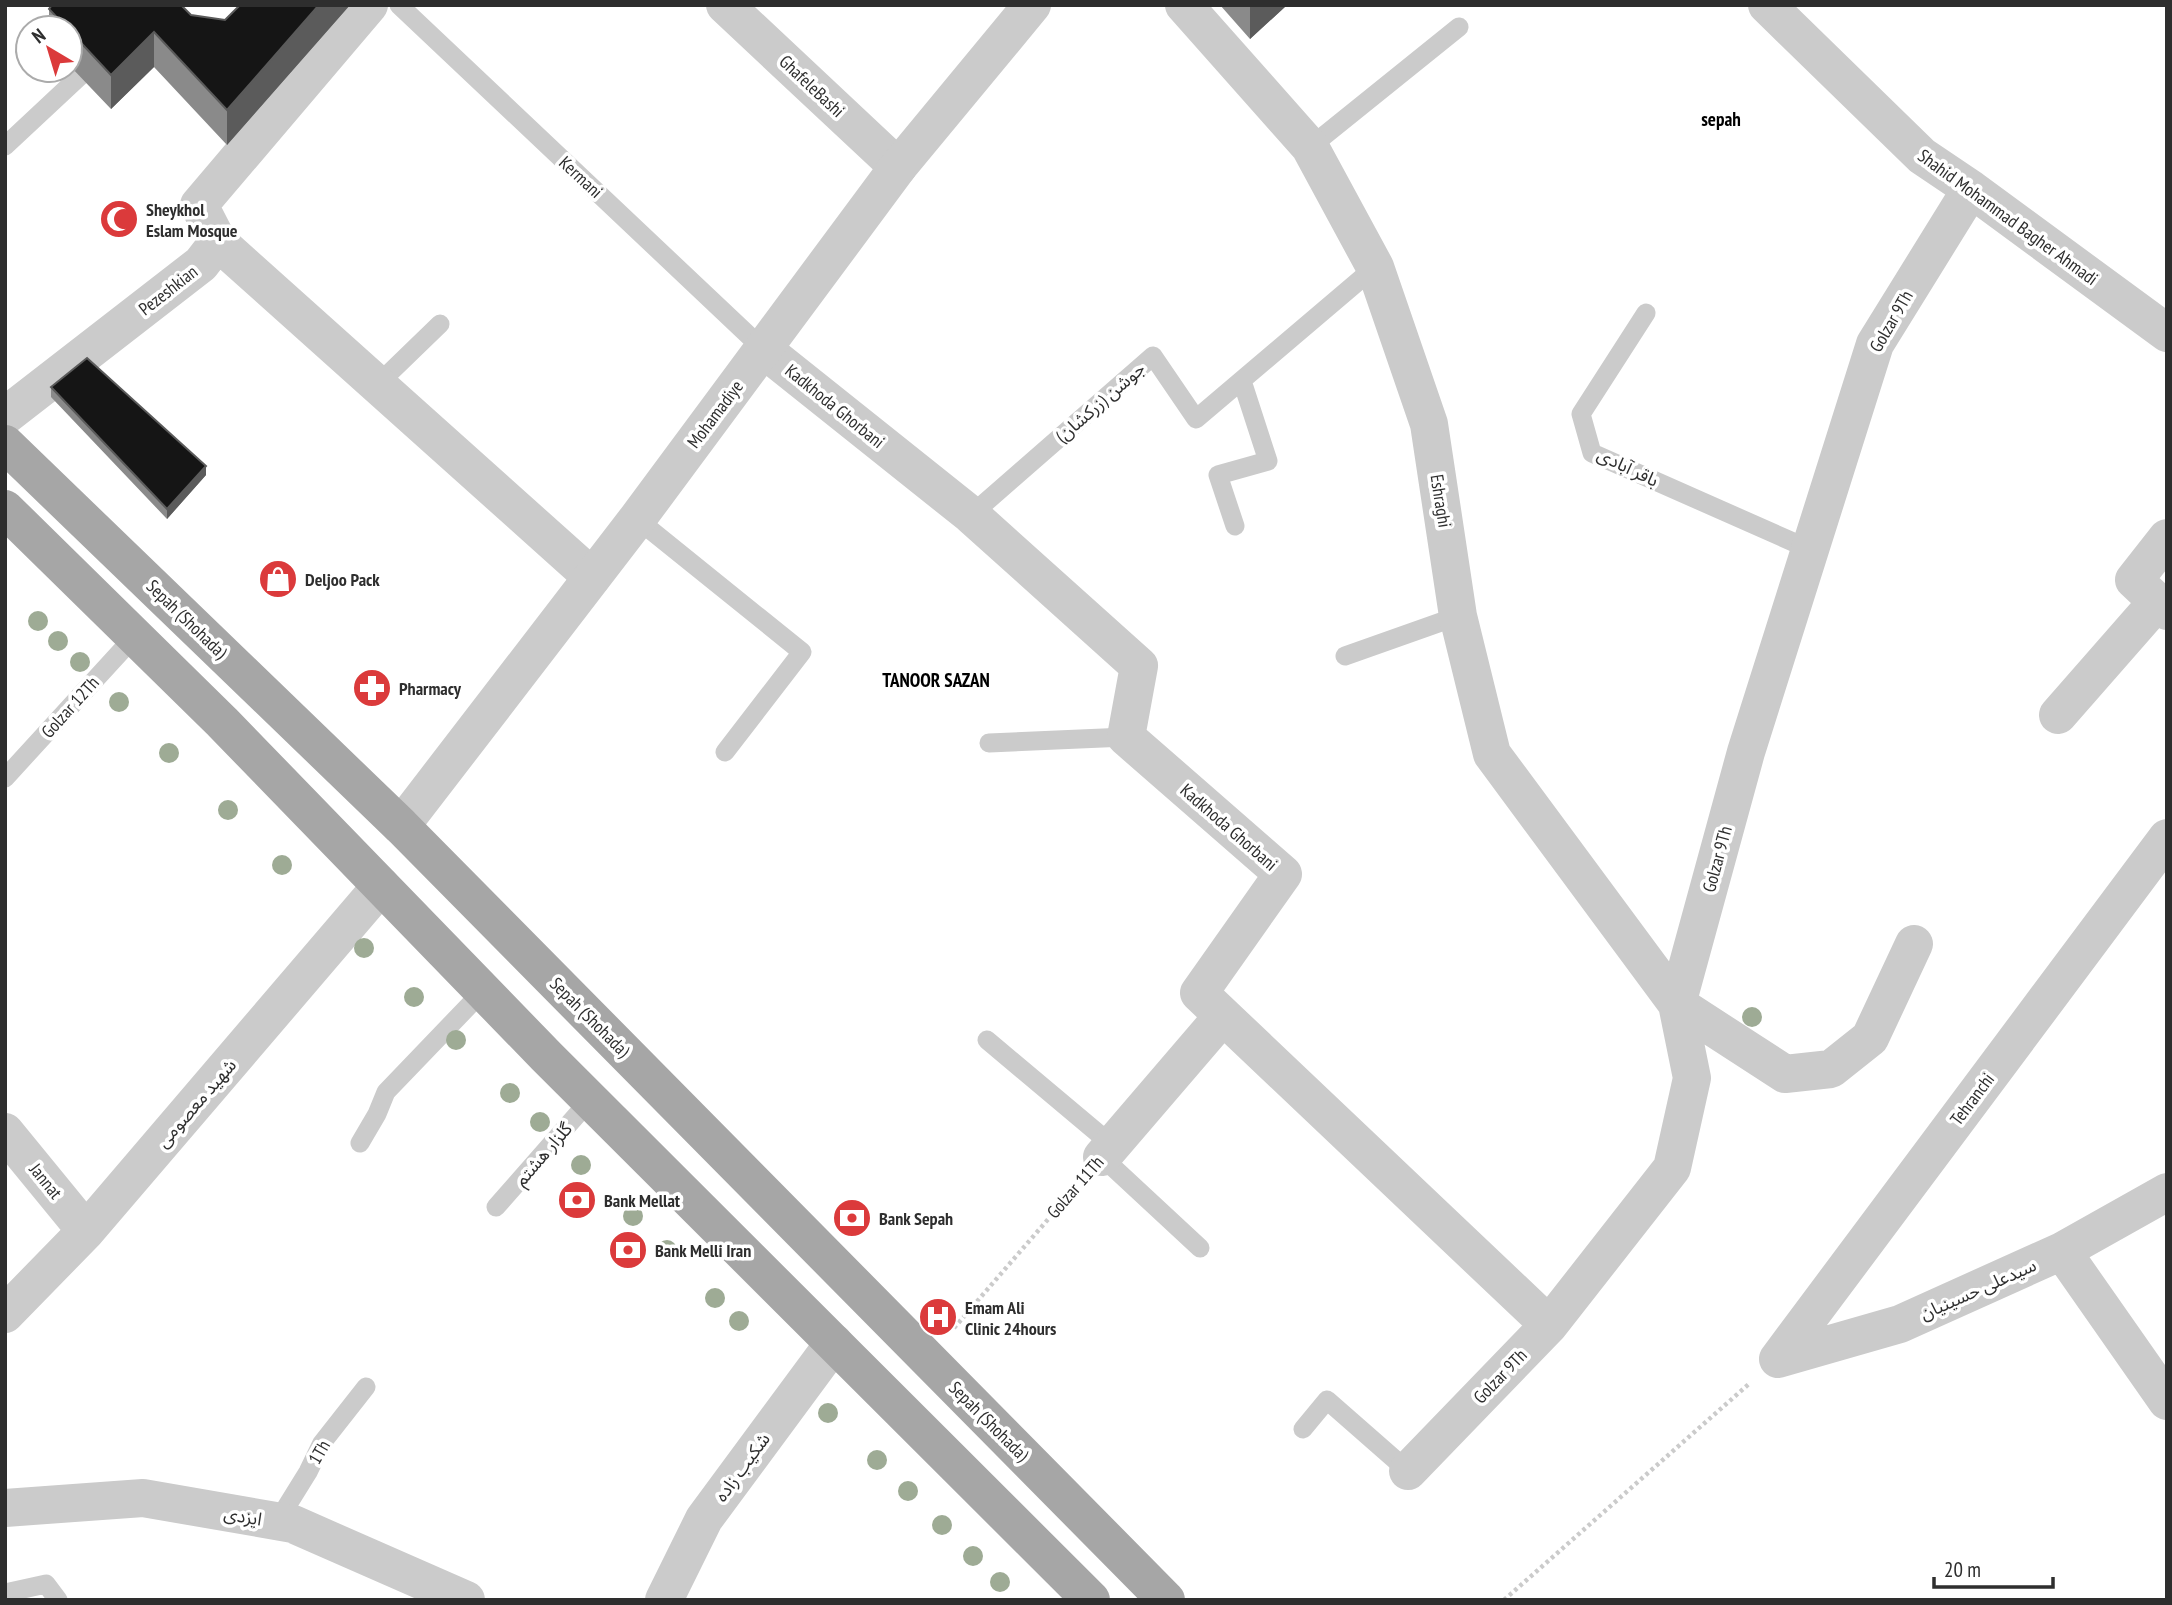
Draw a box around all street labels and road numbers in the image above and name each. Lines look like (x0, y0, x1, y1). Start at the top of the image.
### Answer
street label: GhafeleBashi (774, 50, 850, 122)
street label: Shahid Mohammad Bagher Ahmadi (1913, 144, 2103, 290)
street label: Kermani (554, 151, 608, 203)
street label: Pezeshkian (134, 260, 202, 320)
street label: Golzar 9Th (1864, 286, 1918, 356)
street label: جوشن (زرکشان) (1050, 357, 1150, 447)
street label: Kadkhoda Ghorbani (781, 359, 889, 453)
street label: Mohamadiye (682, 375, 748, 453)
street label: باقر آبادی (1593, 442, 1663, 492)
street label: Eshraghi (1425, 473, 1457, 529)
street label: Sepah (Shohada) (142, 575, 233, 664)
street label: Golzar 12Th (36, 671, 104, 743)
street label: Kadkhoda Ghorbani (1176, 779, 1282, 875)
street label: Golzar 9Th (1697, 824, 1737, 894)
street label: Sepah (Shohada) (545, 972, 635, 1062)
street label: شهید معصومی (151, 1054, 241, 1152)
street label: Tehranchi (1945, 1068, 1999, 1130)
street label: گلزار هشتم (509, 1117, 579, 1192)
street label: Golzar 11Th (1042, 1151, 1108, 1223)
street label: Jannat (24, 1158, 67, 1204)
street label: سیدعلی حسینیان (1916, 1253, 2040, 1325)
street label: Golzar 9Th (1468, 1344, 1532, 1408)
street label: Sepah (Shohada) (944, 1376, 1034, 1466)
street label: شکیب زاده (709, 1428, 775, 1506)
street label: 1Th (303, 1436, 335, 1468)
street label: ایزدی (222, 1501, 264, 1531)

